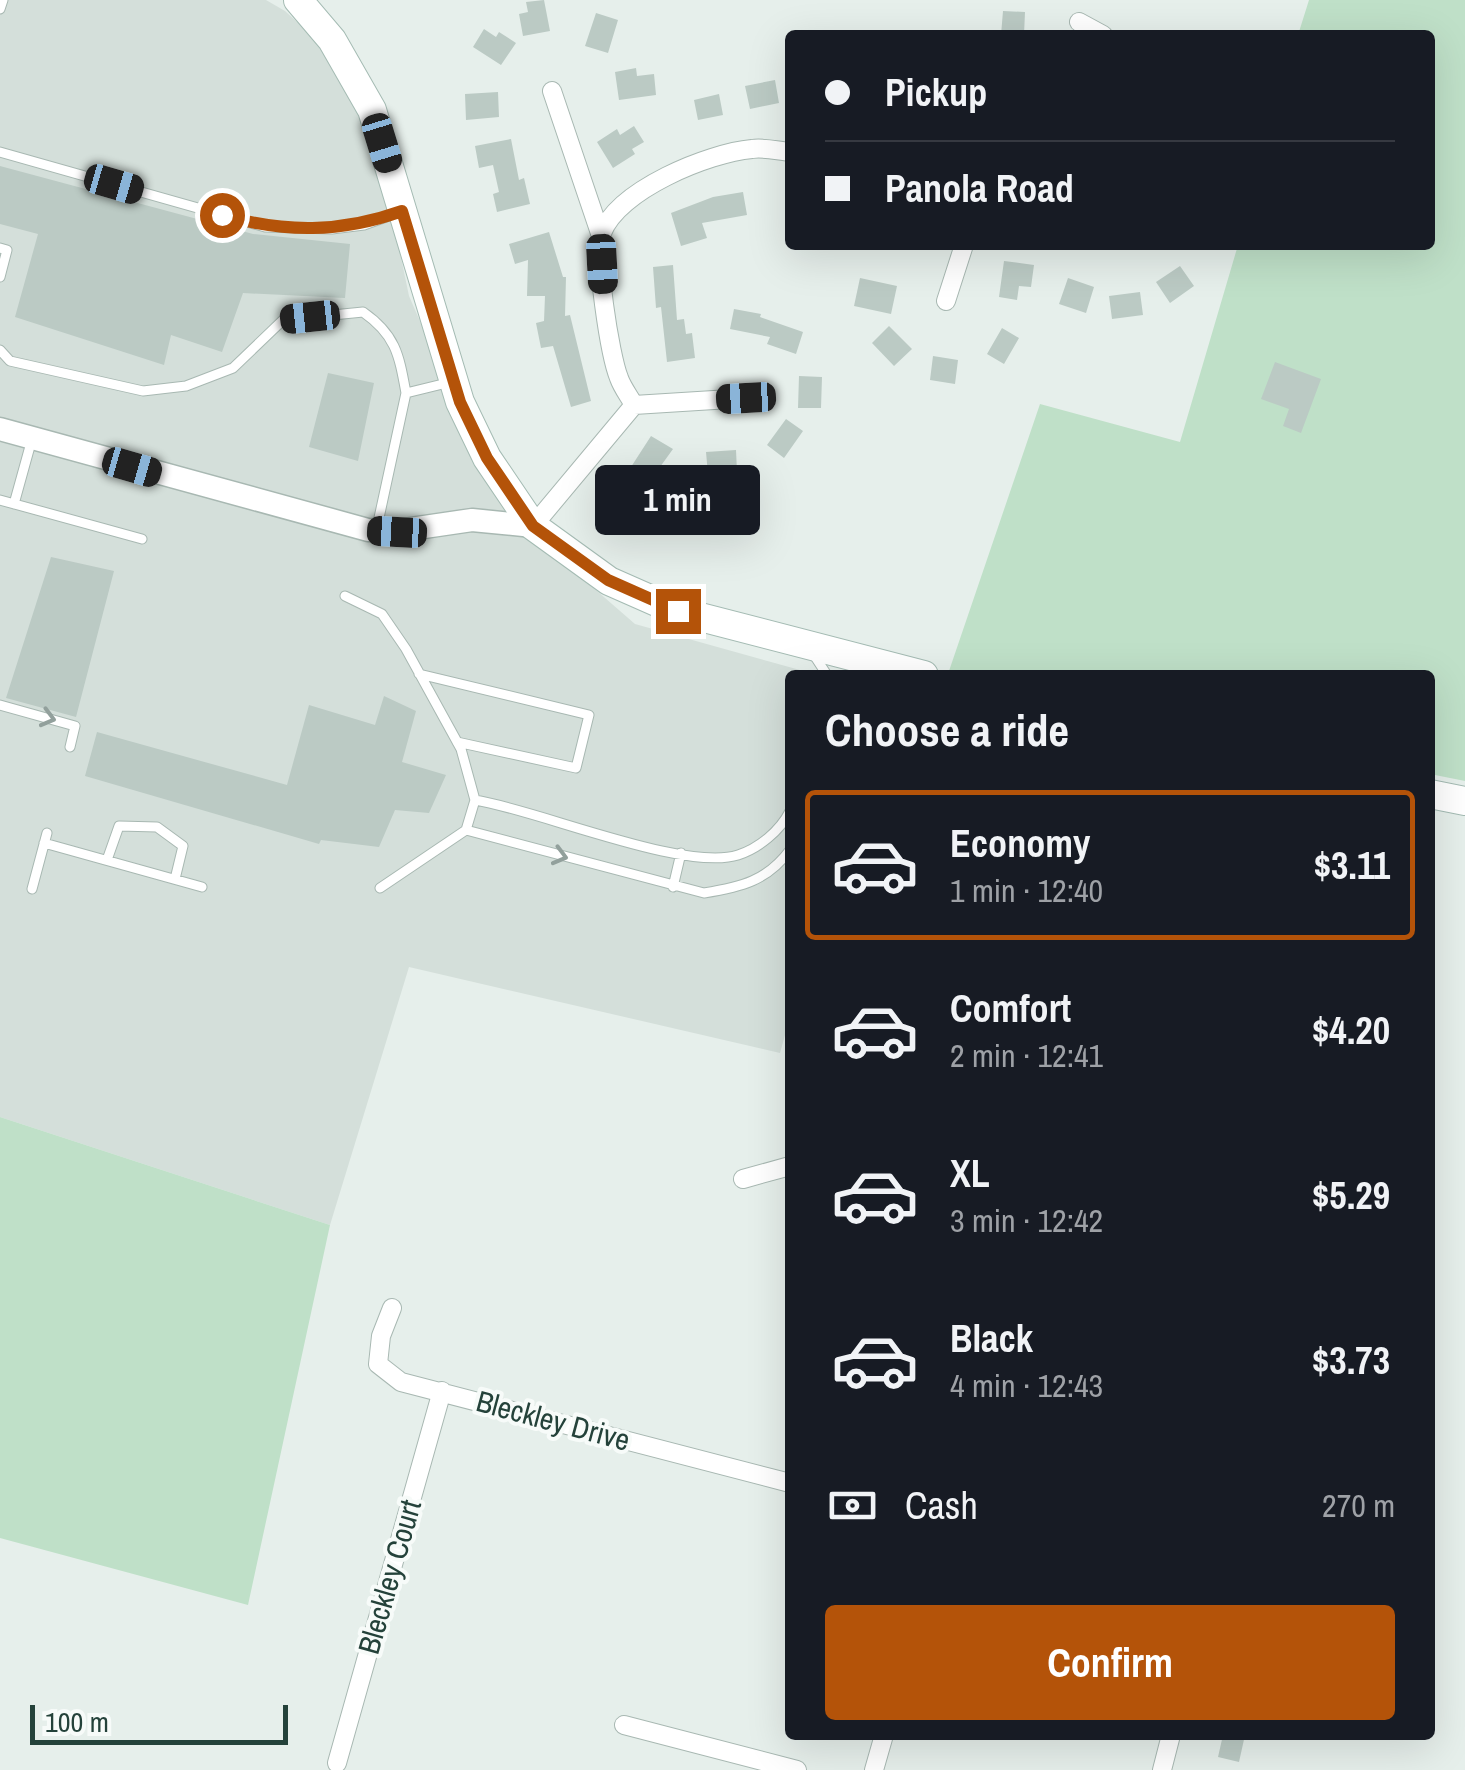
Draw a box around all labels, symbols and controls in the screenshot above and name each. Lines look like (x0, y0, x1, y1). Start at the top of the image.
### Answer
text: Pickup (885, 67, 987, 118)
car (359, 110, 405, 176)
car (81, 161, 147, 207)
text: Panola Road (885, 163, 1074, 214)
route start (200, 193, 245, 238)
car (585, 233, 619, 295)
car (279, 299, 341, 335)
car (715, 381, 777, 415)
car (99, 444, 165, 490)
callout: 1 min (596, 466, 760, 536)
text: 1 min (643, 478, 712, 521)
car (366, 515, 428, 549)
route end (656, 589, 701, 634)
text: Choose a ride (825, 699, 1069, 760)
one-way arrow (39, 707, 56, 728)
text: Economy (950, 818, 1090, 869)
icon: car (830, 820, 920, 910)
text: $3.11 (1314, 840, 1390, 891)
one-way arrow (551, 844, 568, 865)
text: 1 min · 12:40 (950, 869, 1103, 912)
text: Comfort (950, 983, 1071, 1034)
icon: car (830, 985, 920, 1075)
text: $4.20 (1312, 1005, 1390, 1056)
text: 2 min · 12:41 (950, 1034, 1103, 1077)
text: XL (950, 1148, 990, 1199)
icon: car (830, 1150, 920, 1240)
text: $5.29 (1312, 1170, 1390, 1221)
text: 3 min · 12:42 (950, 1199, 1103, 1242)
text: Black (950, 1313, 1033, 1364)
icon: car (830, 1315, 920, 1405)
text: $3.73 (1312, 1335, 1390, 1386)
text: 4 min · 12:43 (950, 1364, 1103, 1407)
street label: Bleckley Drive (472, 1380, 634, 1460)
icon: cash (825, 1478, 880, 1533)
text: Cash (905, 1480, 978, 1531)
text: 270 m (1322, 1484, 1395, 1527)
street label: Bleckley Court (348, 1495, 430, 1658)
button: Confirm (825, 1605, 1395, 1720)
scale bar (30, 1700, 288, 1744)
text: 100 m (45, 1703, 109, 1741)

